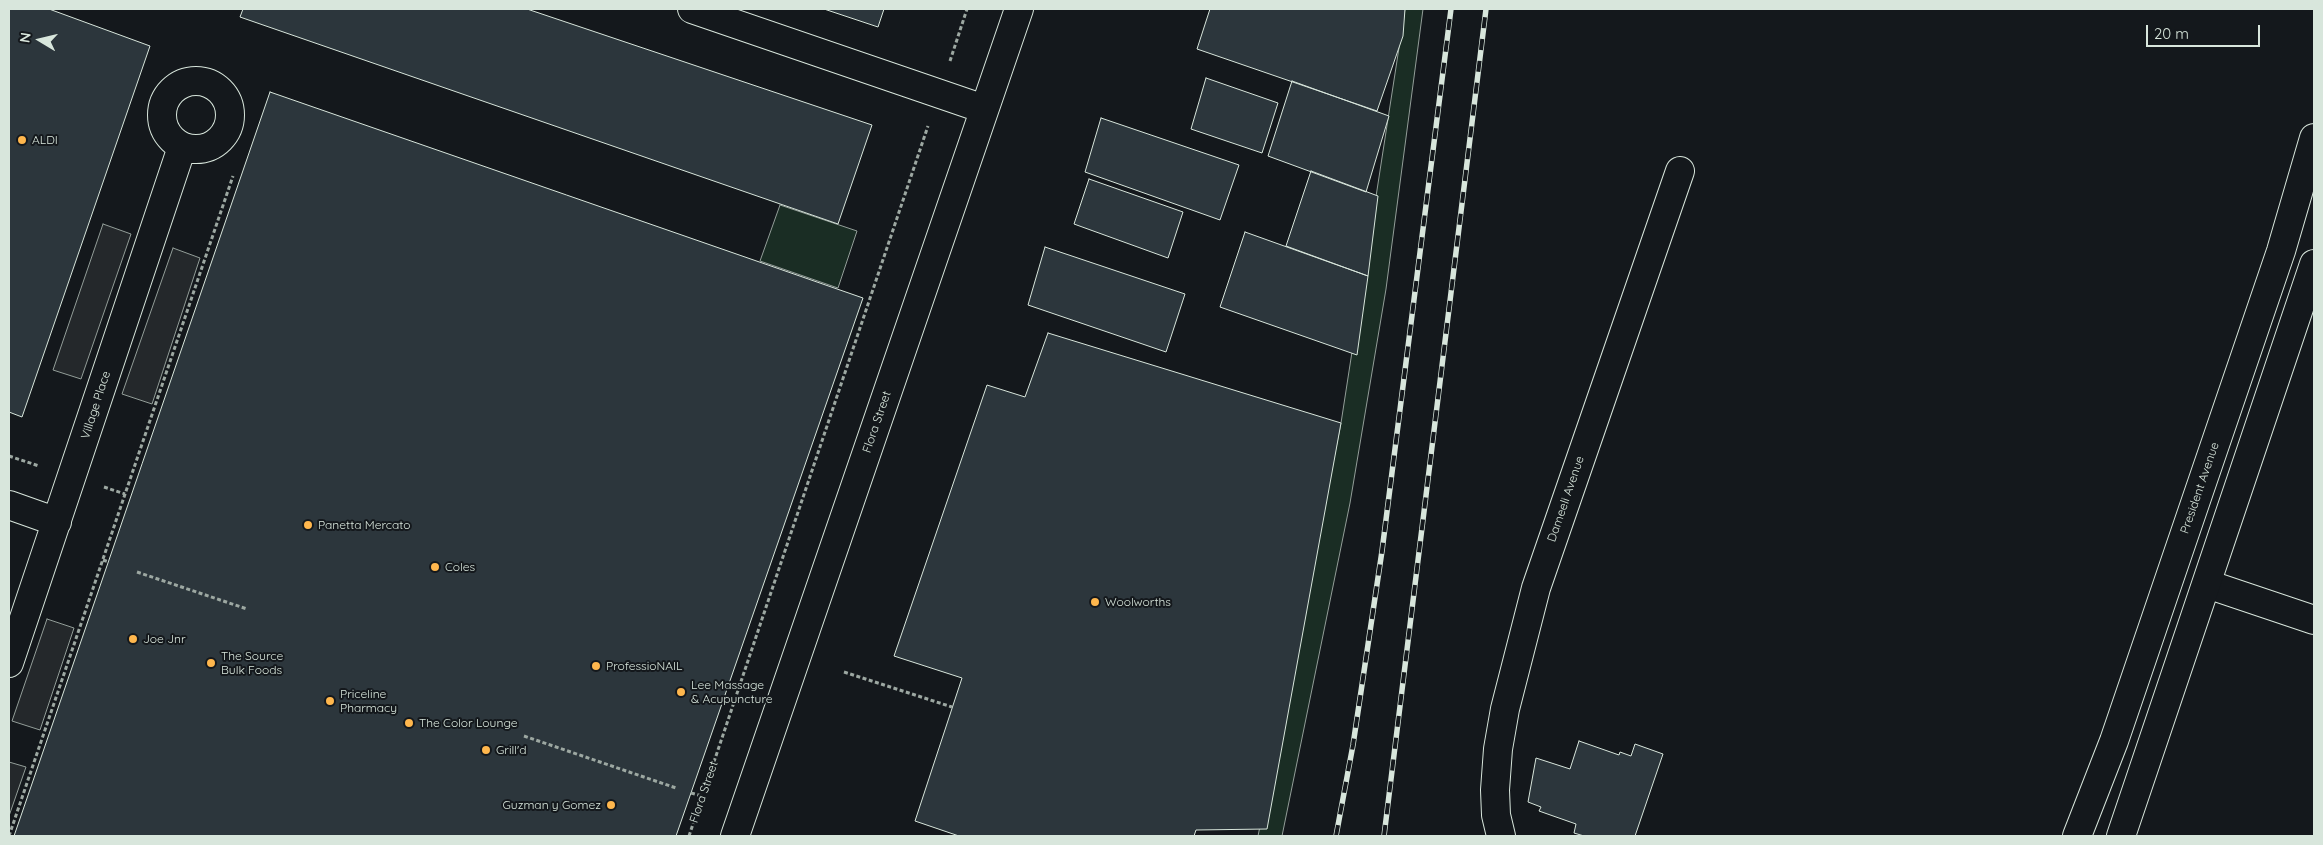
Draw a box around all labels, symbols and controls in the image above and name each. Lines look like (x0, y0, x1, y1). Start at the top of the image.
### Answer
north arrow (15, 15, 65, 65)
scale bar (2148, 15, 2262, 47)
text: 20 m (2154, 24, 2189, 43)
text: N (15, 31, 35, 44)
place label: ALDI (32, 133, 58, 147)
marker: ALDI (16, 134, 28, 146)
street label: Village Place (78, 369, 114, 441)
street label: Flora Street (860, 389, 894, 455)
street label: President Avenue (2178, 440, 2222, 536)
street label: Dameeli Avenue (1545, 454, 1587, 544)
place label: Panetta Mercato (318, 518, 411, 532)
marker: Panetta Mercato (302, 519, 314, 531)
place label: Coles (445, 560, 475, 574)
marker: Coles (429, 561, 441, 573)
place label: Woolworths (1105, 595, 1171, 609)
marker: Woolworths (1089, 596, 1101, 608)
place label: Joe Jnr (143, 632, 186, 646)
marker: Joe Jnr (127, 633, 139, 645)
place label: The Source Bulk Foods (221, 649, 283, 677)
marker: The Source Bulk Foods (205, 657, 217, 669)
place label: ProfessioNAIL (606, 659, 682, 673)
marker: ProfessioNAIL (590, 660, 602, 672)
place label: Lee Massage & Acupuncture (691, 678, 773, 706)
marker: Lee Massage & Acupuncture (675, 686, 687, 698)
place label: Priceline Pharmacy (340, 687, 397, 715)
marker: Priceline Pharmacy (324, 695, 336, 707)
place label: The Color Lounge (419, 716, 517, 730)
marker: The Color Lounge (403, 717, 415, 729)
place label: Grill'd (496, 743, 527, 757)
marker: Grill'd (480, 744, 492, 756)
street label: Flora Street (687, 759, 721, 825)
place label: Guzman y Gomez (503, 798, 601, 812)
marker: Guzman y Gomez (605, 799, 617, 811)

